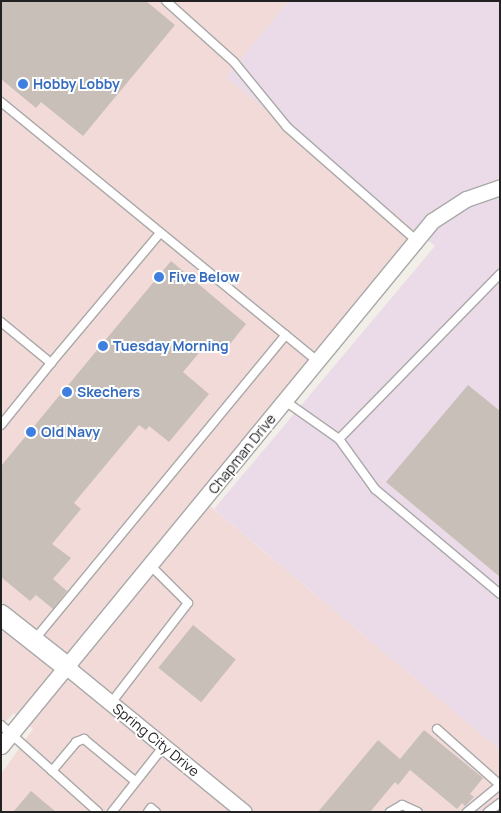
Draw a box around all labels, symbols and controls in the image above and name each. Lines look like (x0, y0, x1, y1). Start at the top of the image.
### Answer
place label: Hobby Lobby (33, 76, 120, 92)
marker: Hobby Lobby (17, 78, 29, 90)
place label: Five Below (169, 269, 240, 285)
marker: Five Below (153, 271, 165, 283)
place label: Tuesday Morning (113, 338, 229, 354)
marker: Tuesday Morning (97, 340, 109, 352)
place label: Skechers (77, 384, 140, 400)
marker: Skechers (61, 386, 73, 398)
street label: Chapman Drive (205, 411, 279, 497)
place label: Old Navy (41, 424, 100, 440)
marker: Old Navy (25, 426, 37, 438)
street label: Spring City Drive (109, 700, 203, 780)

